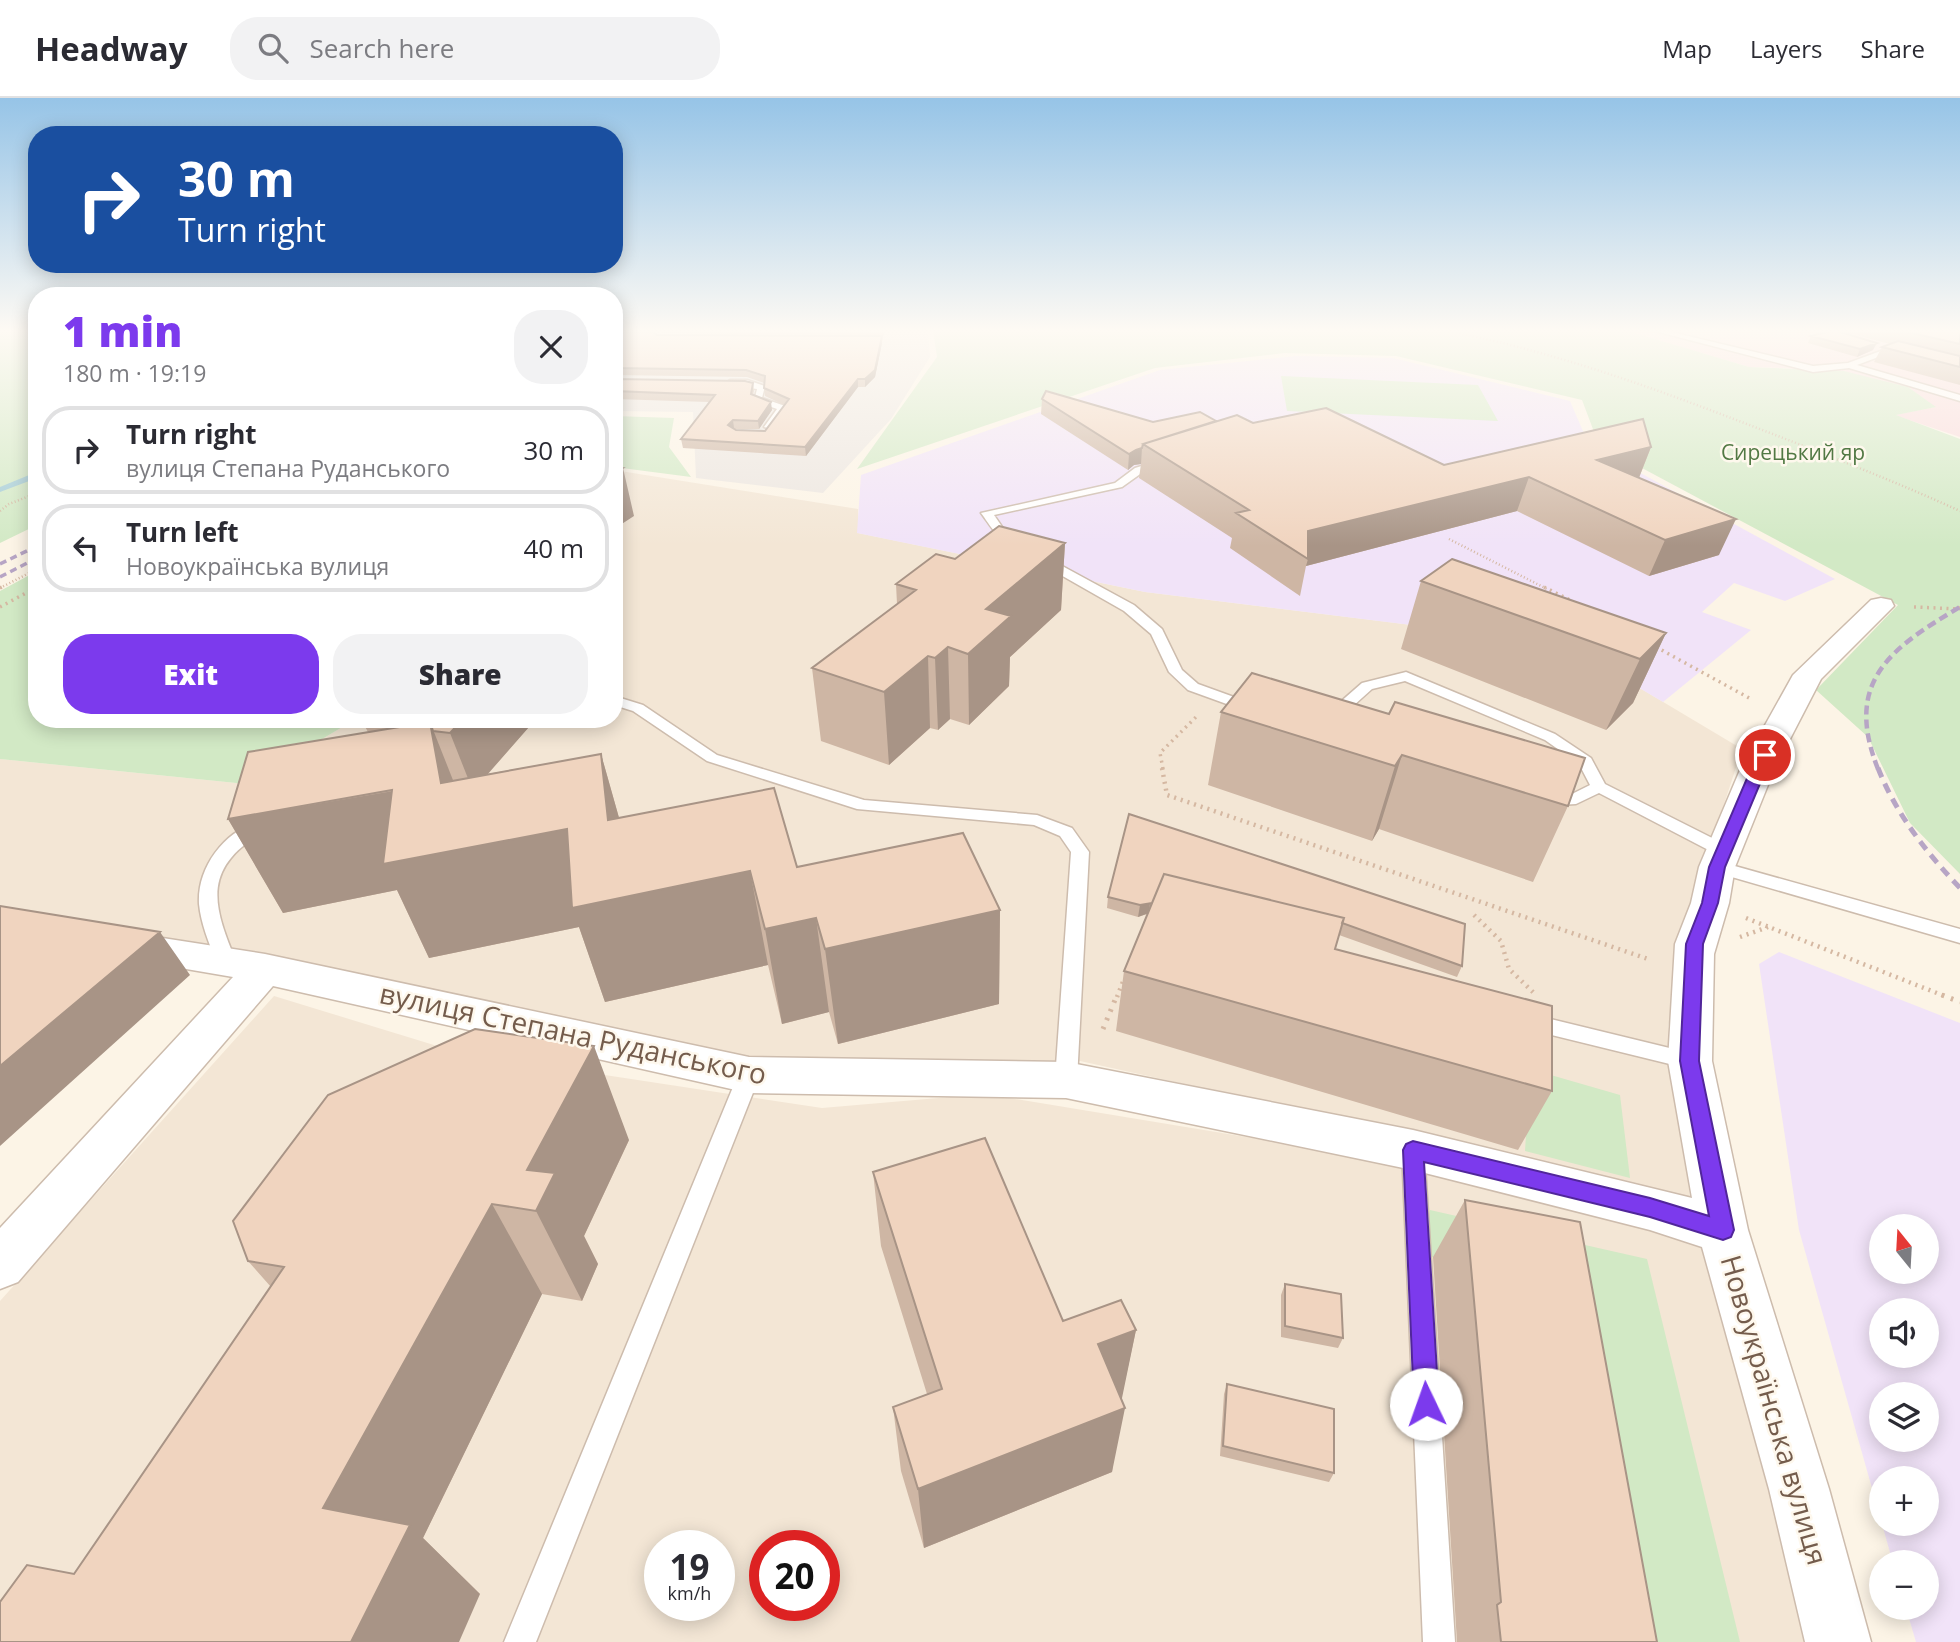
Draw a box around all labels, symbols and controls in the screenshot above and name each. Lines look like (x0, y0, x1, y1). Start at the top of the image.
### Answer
search box (230, 17, 720, 80)
text: Headway (35, 26, 188, 71)
icon: search (254, 29, 292, 67)
text: Search here (310, 30, 454, 66)
text: Map (1662, 32, 1712, 65)
text: Layers (1750, 32, 1823, 65)
text: Share (1861, 32, 1925, 65)
text: 30 m (178, 145, 295, 211)
icon: right (63, 154, 154, 245)
text: Turn right (178, 208, 326, 251)
text: 1 min (63, 302, 182, 359)
button: close (514, 310, 588, 384)
text: 180 m · 19:19 (63, 357, 206, 389)
text: Turn right (126, 416, 257, 452)
icon: right (67, 431, 105, 469)
text: 30 m (523, 432, 584, 468)
park label: Сирецький яр (1721, 438, 1865, 466)
text: вулиця Степана Руданського (126, 452, 450, 484)
text: Turn left (126, 514, 238, 550)
icon: left (67, 529, 105, 567)
text: 40 m (523, 530, 584, 566)
text: Новоукраїнська вулиця (126, 550, 389, 582)
button: Exit (63, 634, 319, 714)
button: Share (333, 634, 588, 714)
pin (1735, 725, 1795, 785)
icon: arrive (1746, 736, 1784, 774)
street label: вулиця Степана Руданського (376, 973, 770, 1093)
north arrow (1869, 1214, 1939, 1284)
map controls (1869, 1214, 1939, 1620)
street label: Новоукраїнська вулиця (1713, 1250, 1837, 1569)
button: sound (1869, 1298, 1939, 1368)
position arrow (1389, 1367, 1463, 1441)
button: layers (1869, 1382, 1939, 1452)
button: + (1869, 1466, 1939, 1536)
speed limit sign: 20 (749, 1530, 840, 1621)
text: 19 (669, 1543, 710, 1590)
button: − (1869, 1550, 1939, 1620)
text: km/h (668, 1581, 711, 1605)

